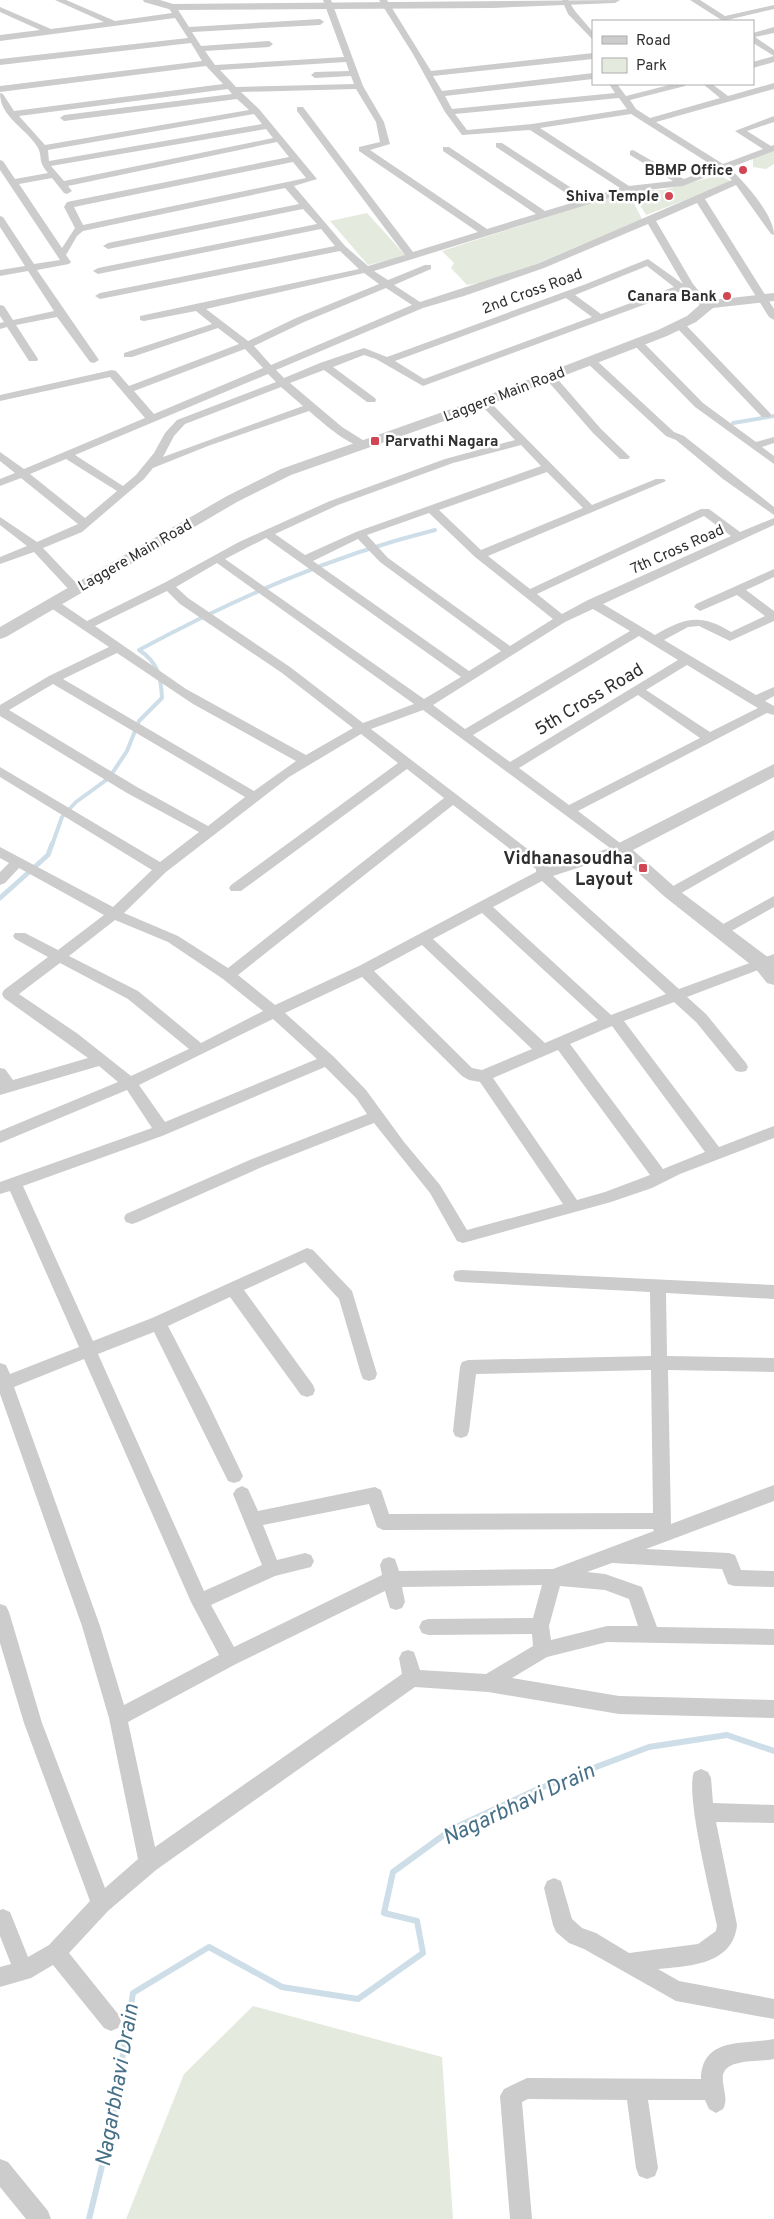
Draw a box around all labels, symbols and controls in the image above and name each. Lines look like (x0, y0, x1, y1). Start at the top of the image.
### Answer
legend (592, 20, 754, 85)
text: Road (636, 32, 671, 51)
text: Park (636, 57, 667, 76)
place label: BBMP Office (644, 162, 733, 181)
marker: BBMP Office (737, 164, 749, 176)
place label: Shiva Temple (566, 188, 659, 207)
marker: Shiva Temple (663, 190, 675, 202)
street label: 2nd Cross Road (480, 265, 585, 319)
place label: Canara Bank (627, 288, 717, 307)
marker: Canara Bank (721, 290, 733, 302)
street label: Laggere Main Road (441, 364, 568, 427)
place label: Parvathi Nagara (385, 433, 498, 452)
marker: Parvathi Nagara (369, 435, 381, 447)
street label: Laggere Main Road (75, 516, 196, 597)
street label: 7th Cross Road (628, 521, 727, 579)
street label: 5th Cross Road (531, 659, 648, 742)
place label: Vidhanasoudha Layout (503, 848, 633, 892)
marker: Vidhanasoudha Layout (637, 862, 649, 874)
water label: Nagarbhavi Drain (439, 1758, 599, 1852)
water label: Nagarbhavi Drain (91, 2002, 146, 2169)

